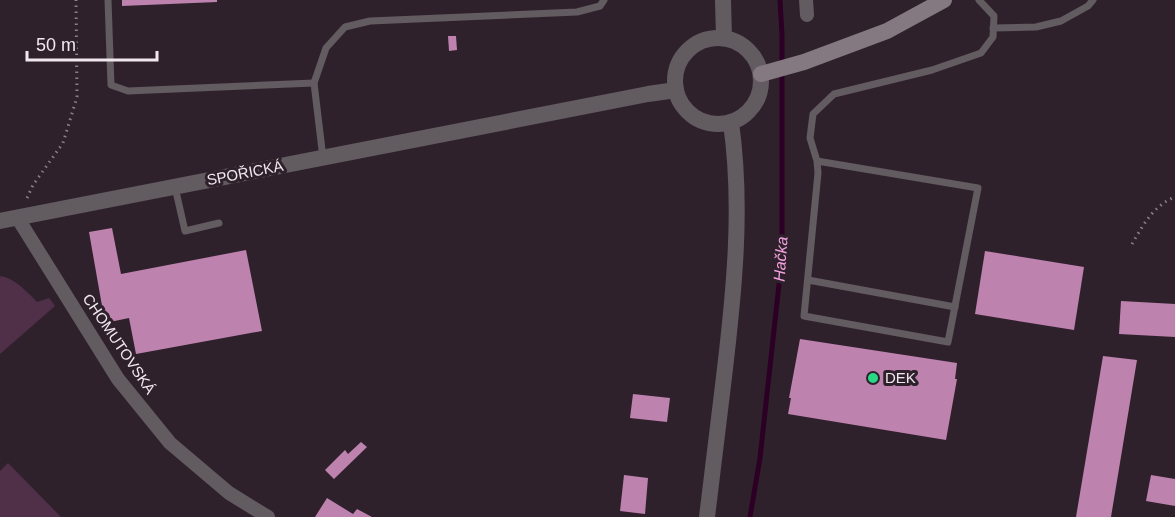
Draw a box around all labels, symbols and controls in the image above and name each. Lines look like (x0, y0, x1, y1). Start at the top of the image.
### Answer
scale bar (27, 24, 158, 62)
text: 50 m (36, 35, 76, 55)
street label: SPOŘICKÁ (205, 157, 285, 188)
water label: Hačka (770, 236, 791, 282)
street label: CHOMUTOVSKÁ (80, 290, 159, 397)
place label: DEK (885, 369, 916, 386)
marker: DEK (866, 371, 880, 385)

